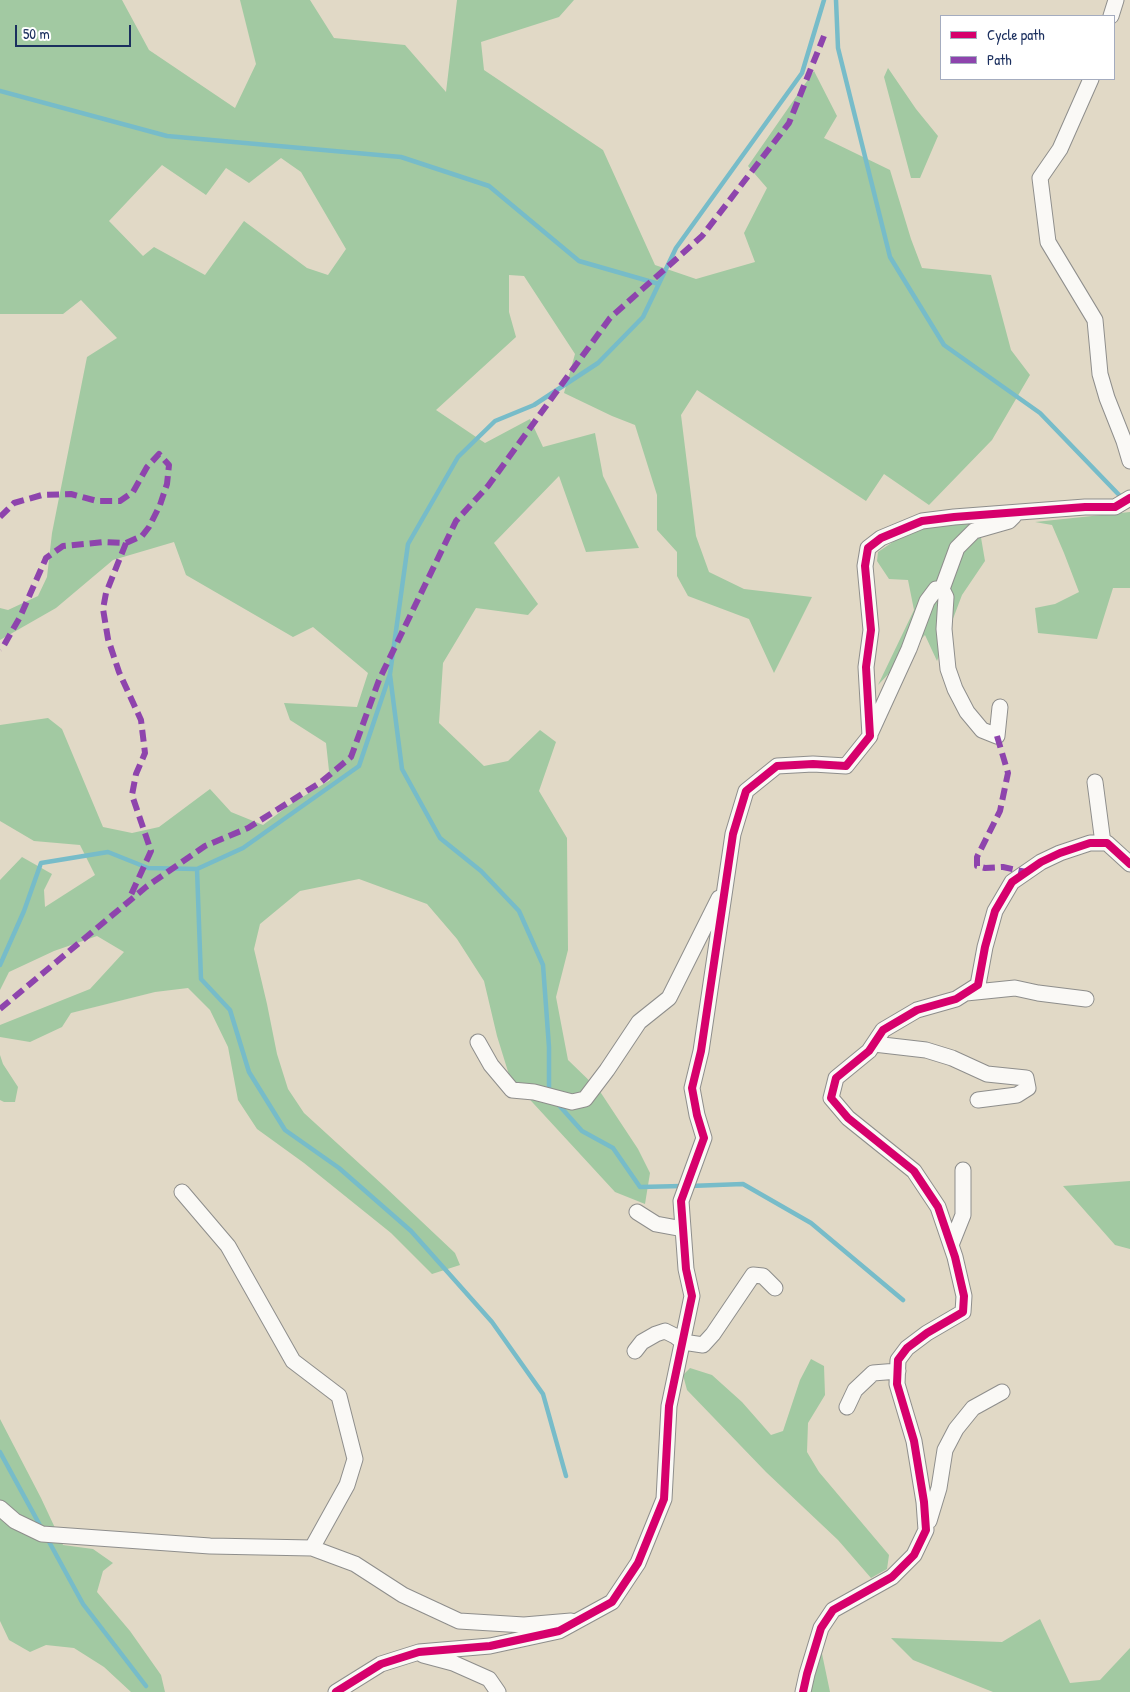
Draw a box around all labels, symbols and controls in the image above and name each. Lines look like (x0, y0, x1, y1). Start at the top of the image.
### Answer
scale bar (18, 15, 134, 47)
legend (940, 15, 1115, 80)
text: 50 m (23, 23, 50, 44)
text: Cycle path (987, 24, 1045, 45)
text: Path (987, 49, 1012, 70)

